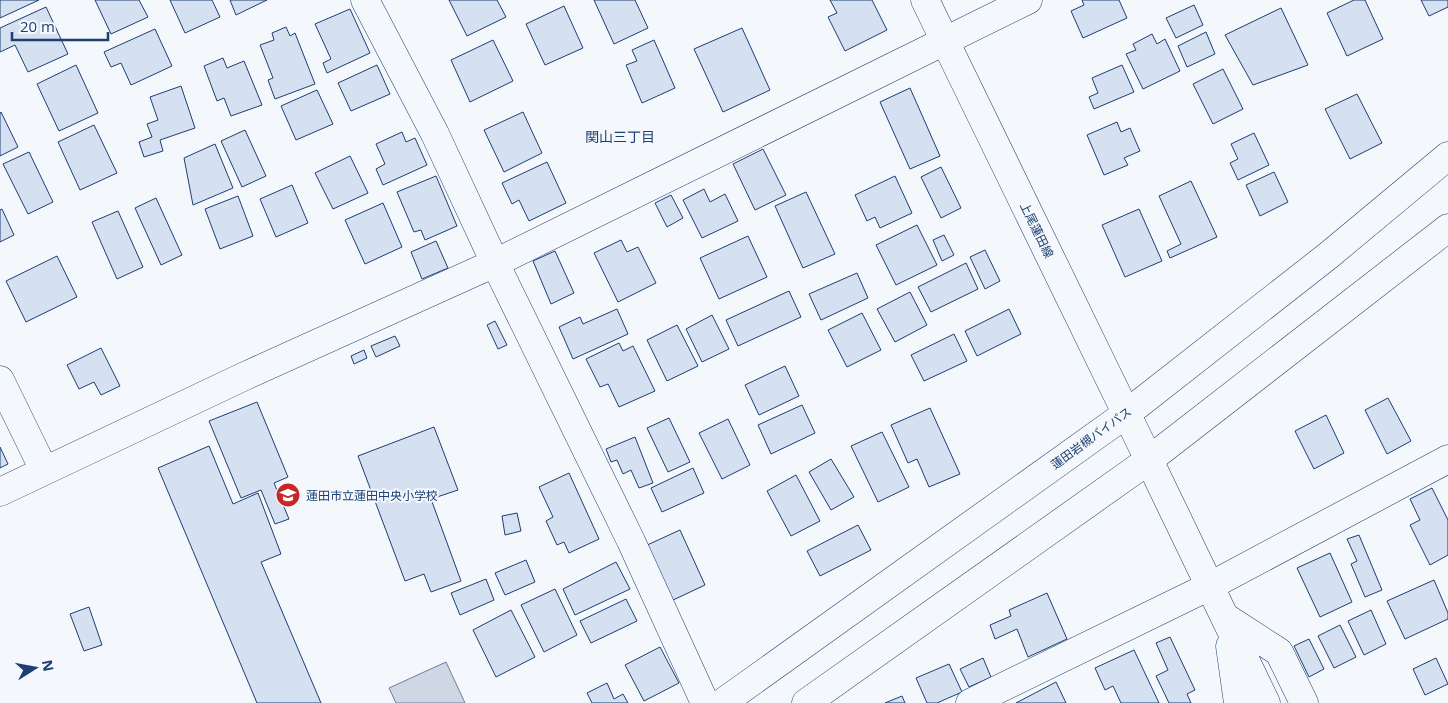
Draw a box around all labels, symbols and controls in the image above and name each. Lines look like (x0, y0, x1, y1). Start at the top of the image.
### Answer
scale bar (12, 10, 109, 42)
text: 20 m (20, 16, 55, 36)
district label: 関山三丁目 (585, 127, 655, 146)
street label: 上尾蓮田線 (1016, 199, 1058, 261)
street label: 蓮田岩槻バイパス (1047, 403, 1135, 473)
school or university icon: 蓮田市立蓮田中央小学校 (275, 482, 301, 508)
place label: 蓮田市立蓮田中央小学校 (306, 487, 438, 504)
north arrow (10, 643, 60, 693)
text: N (38, 658, 59, 673)

